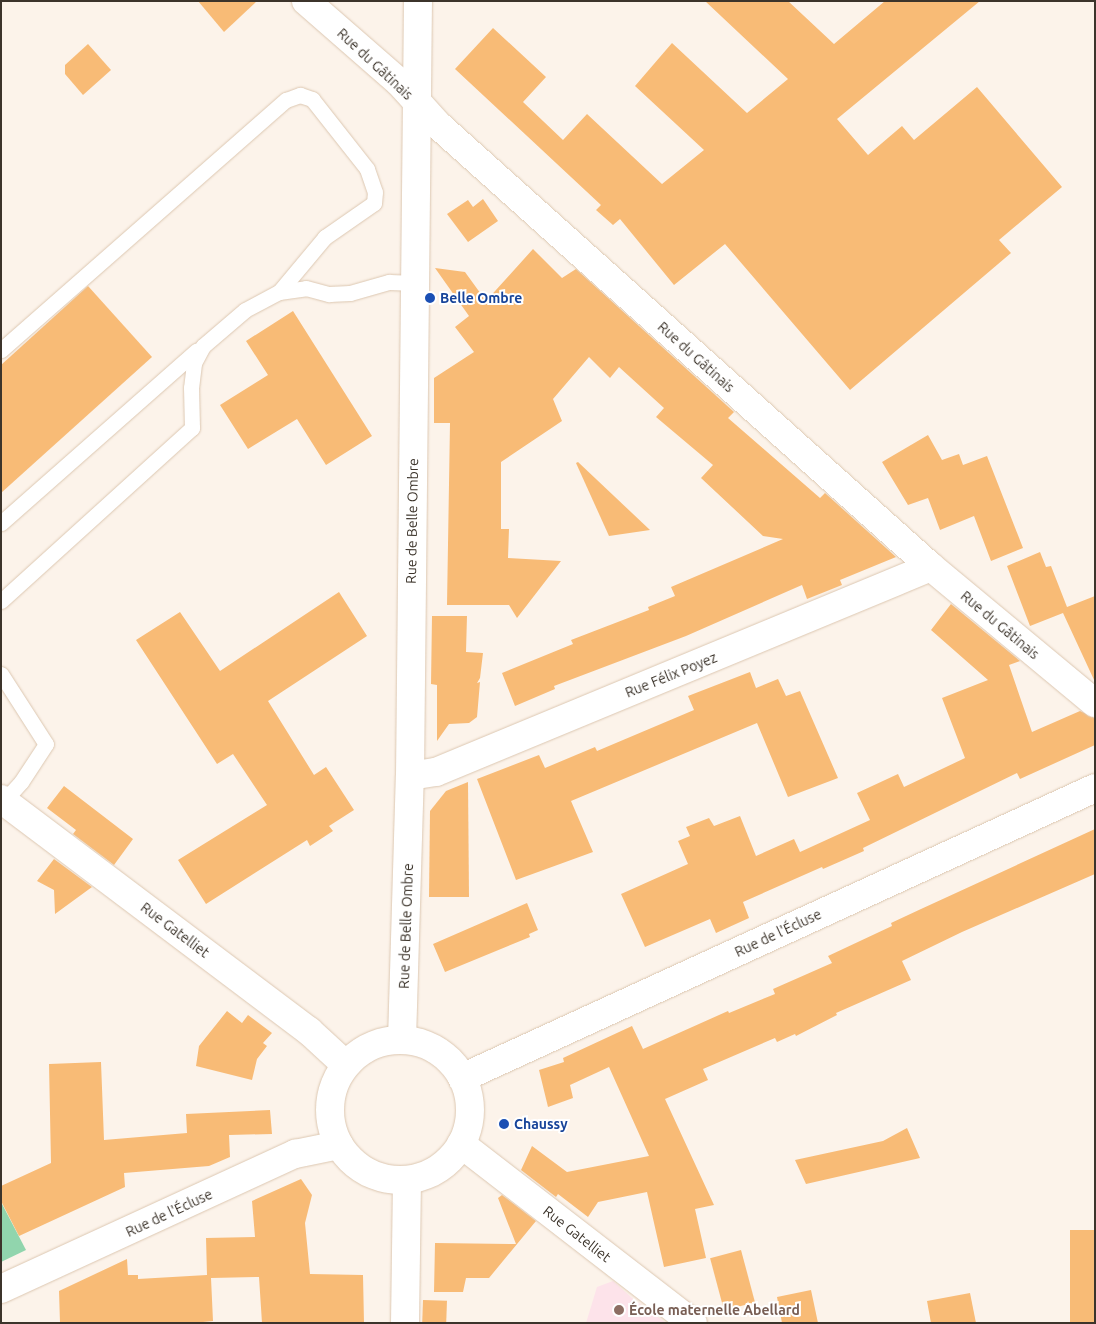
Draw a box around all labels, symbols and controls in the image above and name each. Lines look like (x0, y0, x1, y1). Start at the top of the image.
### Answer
street label: Rue du Gâtinais (334, 25, 416, 103)
place label: Belle Ombre (440, 290, 522, 306)
marker: Belle Ombre (424, 292, 436, 304)
street label: Rue du Gâtinais (654, 318, 738, 396)
street label: Rue de Belle Ombre (403, 458, 421, 584)
street label: Rue du Gâtinais (957, 587, 1043, 663)
street label: Rue Félix Poyez (623, 649, 719, 701)
street label: Rue de Belle Ombre (395, 863, 417, 989)
street label: Rue Gatelliet (137, 899, 213, 961)
street label: Rue de l'Écluse (732, 906, 824, 960)
place label: Chaussy (514, 1116, 568, 1132)
marker: Chaussy (498, 1118, 510, 1130)
street label: Rue de l'Écluse (123, 1186, 215, 1240)
street label: Rue Gatelliet (540, 1202, 614, 1266)
place label: École maternelle Abellard (629, 1302, 800, 1318)
marker: École maternelle Abellard (613, 1304, 625, 1316)

